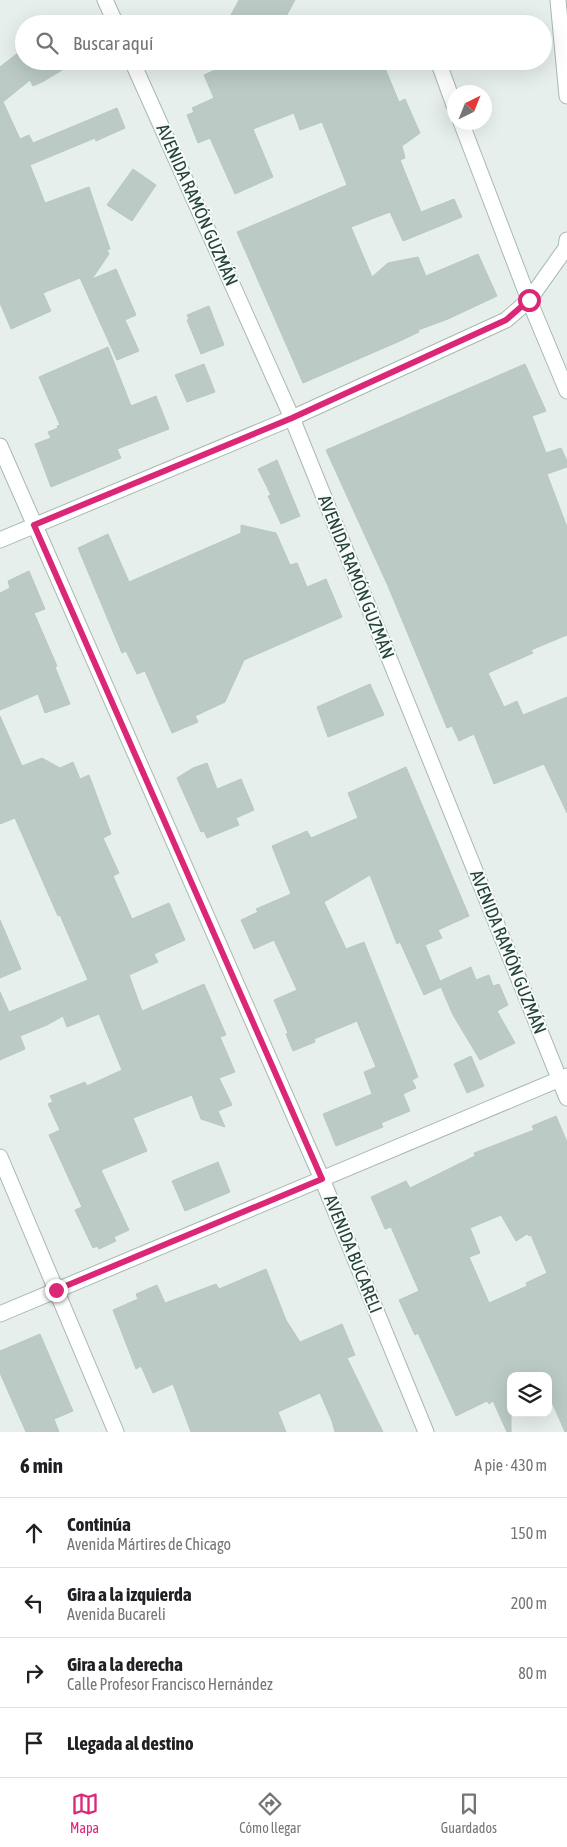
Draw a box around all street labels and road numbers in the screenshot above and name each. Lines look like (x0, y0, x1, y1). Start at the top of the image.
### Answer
street label: AVENIDA RAMÓN GUZMÁN (152, 121, 243, 289)
street label: AVENIDA RAMÓN GUZMÁN (314, 492, 399, 662)
street label: AVENIDA RAMÓN GUZMÁN (466, 867, 551, 1037)
street label: AVENIDA BUCARELI (320, 1192, 387, 1316)

